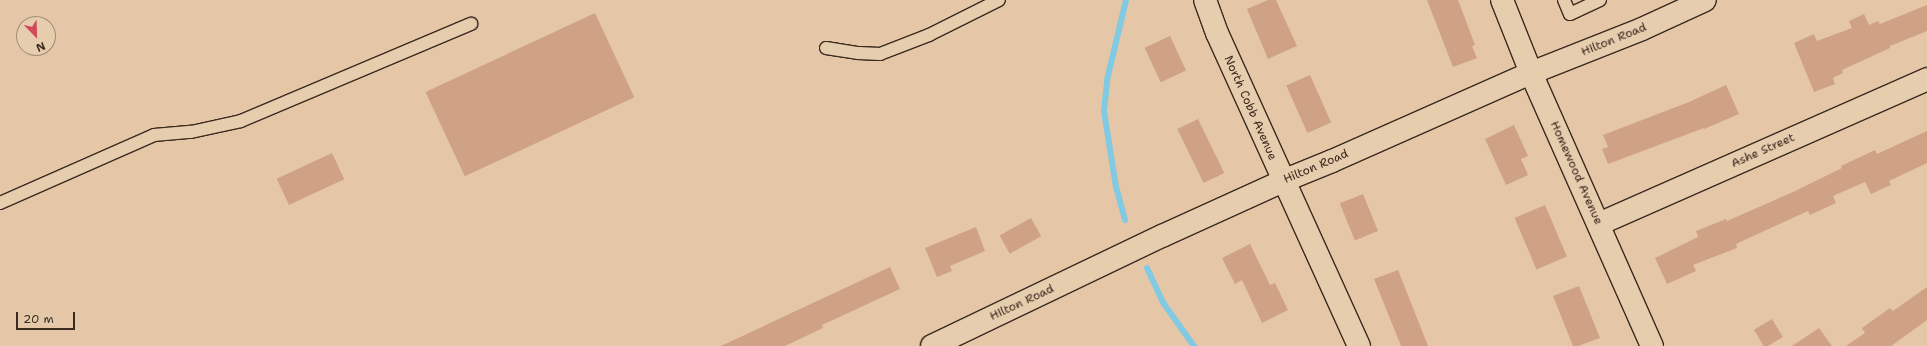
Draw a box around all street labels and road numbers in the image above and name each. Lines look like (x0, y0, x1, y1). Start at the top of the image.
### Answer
street label: Hilton Road (1579, 20, 1649, 60)
street label: North Cobb Avenue (1220, 53, 1280, 163)
street label: Homewood Avenue (1547, 119, 1605, 227)
street label: Ashe Street (1729, 131, 1797, 171)
street label: Hilton Road (1281, 147, 1351, 187)
street label: Hilton Road (988, 282, 1056, 324)

